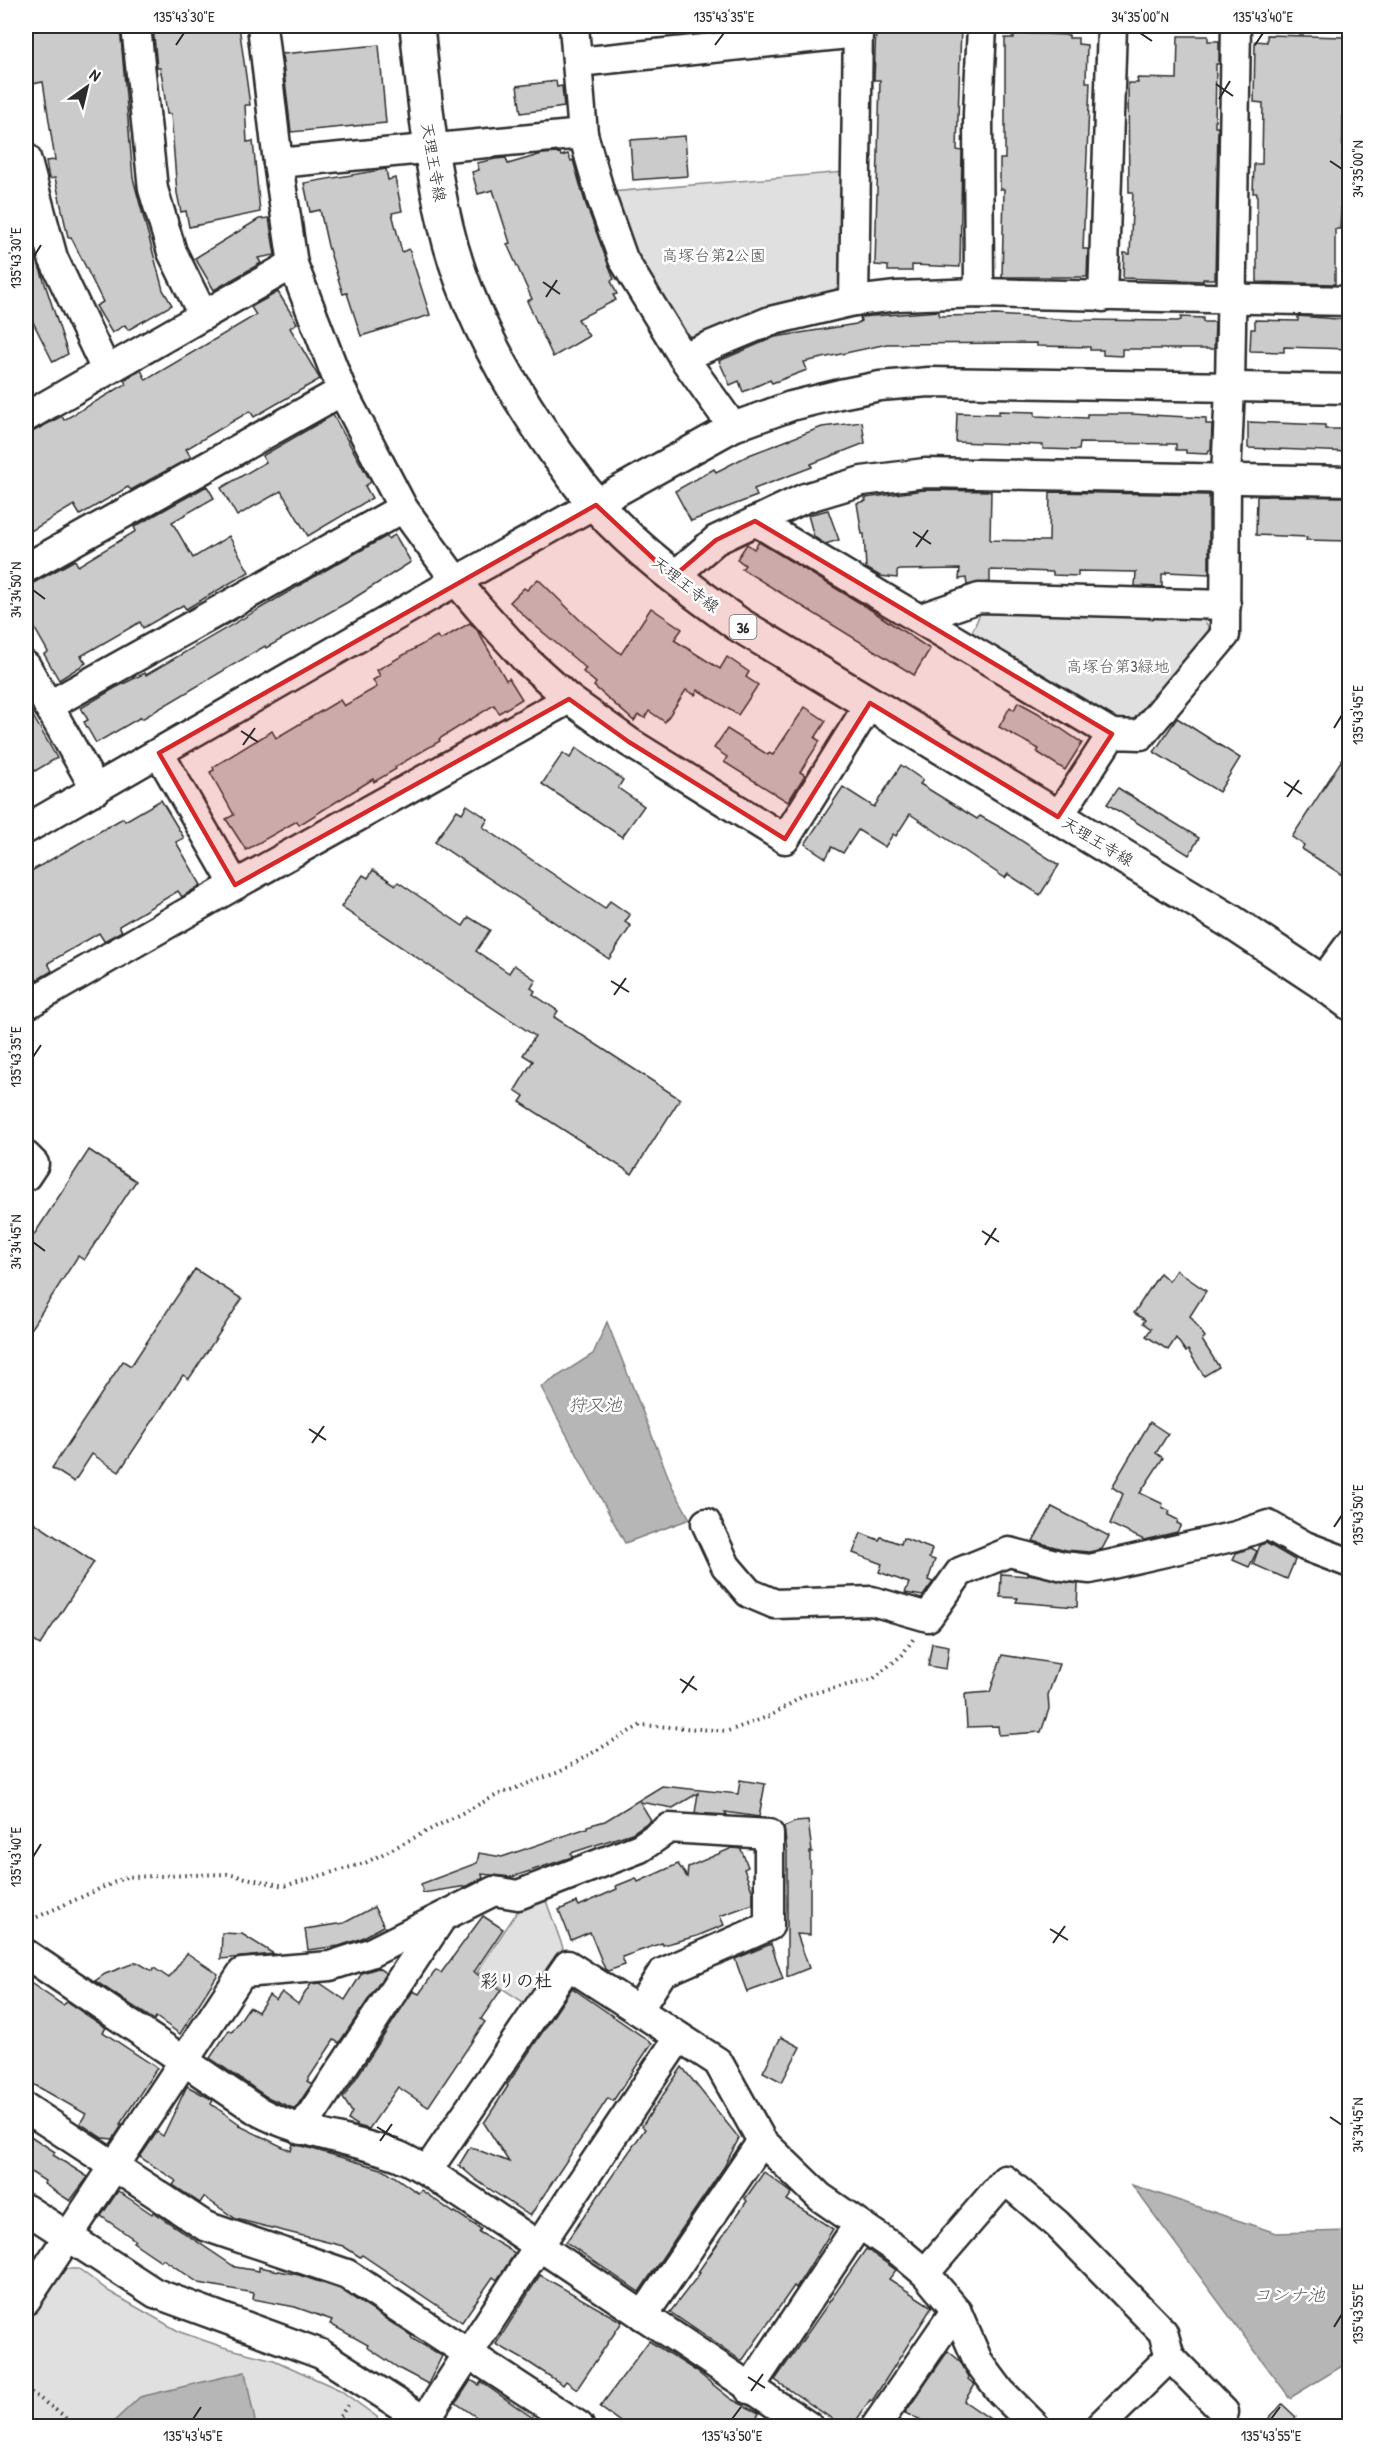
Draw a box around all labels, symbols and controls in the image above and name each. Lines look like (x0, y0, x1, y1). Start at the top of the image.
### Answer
text: 135°43'30"E (153, 6, 215, 27)
text: 135°43'35"E (693, 6, 755, 27)
text: 34°35'00"N (1111, 6, 1169, 27)
text: 135°43'40"E (1233, 6, 1294, 27)
north arrow (57, 57, 117, 117)
text: N (86, 63, 105, 86)
street label: 天理王寺線 (416, 121, 452, 203)
text: 34°35'00"N (1347, 140, 1368, 198)
text: 135°43'30"E (5, 227, 26, 289)
park label: 高塚台第2公園 (662, 244, 766, 266)
street label: 天理王寺線 (648, 551, 724, 617)
text: 34°34'50"N (5, 562, 26, 618)
road number: 36 (730, 615, 756, 639)
park label: 高塚台第3緑地 (1066, 655, 1170, 677)
text: 135°43'45"E (1347, 685, 1368, 745)
street label: 天理王寺線 (1058, 811, 1138, 871)
text: 135°43'35"E (5, 1026, 26, 1088)
text: 34°34'45"N (5, 1214, 26, 1270)
water label: 狩又池 (568, 1392, 623, 1417)
text: 135°43'50"E (1347, 1484, 1368, 1546)
text: 135°43'40"E (5, 1826, 26, 1887)
district label: 彩りの杜 (480, 1968, 552, 1993)
text: 34°34'45"N (1347, 2097, 1368, 2153)
water label: コンナ池 (1253, 2282, 1326, 2307)
text: 135°43'55"E (1347, 2283, 1368, 2344)
text: 135°43'45"E (163, 2425, 223, 2446)
text: 135°43'50"E (701, 2425, 763, 2446)
text: 135°43'55"E (1241, 2425, 1302, 2446)

